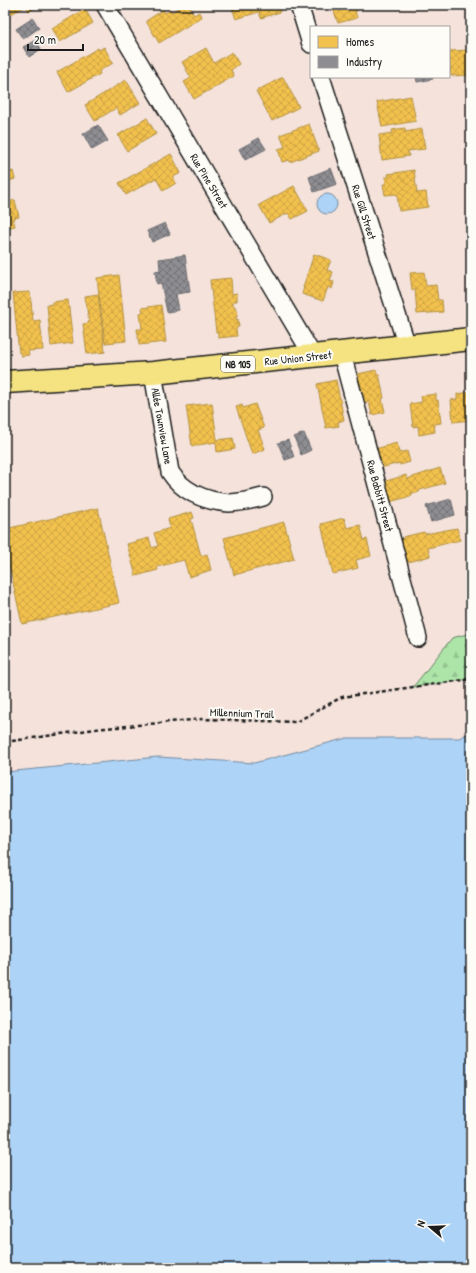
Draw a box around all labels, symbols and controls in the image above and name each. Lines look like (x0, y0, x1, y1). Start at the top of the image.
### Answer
scale bar (28, 26, 83, 52)
legend (310, 26, 450, 78)
text: 20 m (34, 31, 56, 48)
text: Homes (346, 33, 374, 50)
text: Industry (346, 53, 382, 70)
street label: Rue Pine Street (187, 151, 231, 211)
street label: Rue Gill Street (349, 183, 380, 241)
street label: Rue Union Street (264, 347, 332, 368)
road number: NB 105 (221, 356, 255, 372)
street label: Allée Townview Lane (148, 387, 176, 466)
street label: Rue Babbitt Street (364, 459, 396, 533)
street label: Millennium Trail (210, 705, 274, 721)
north arrow (410, 1207, 450, 1247)
text: N (413, 1219, 428, 1229)

